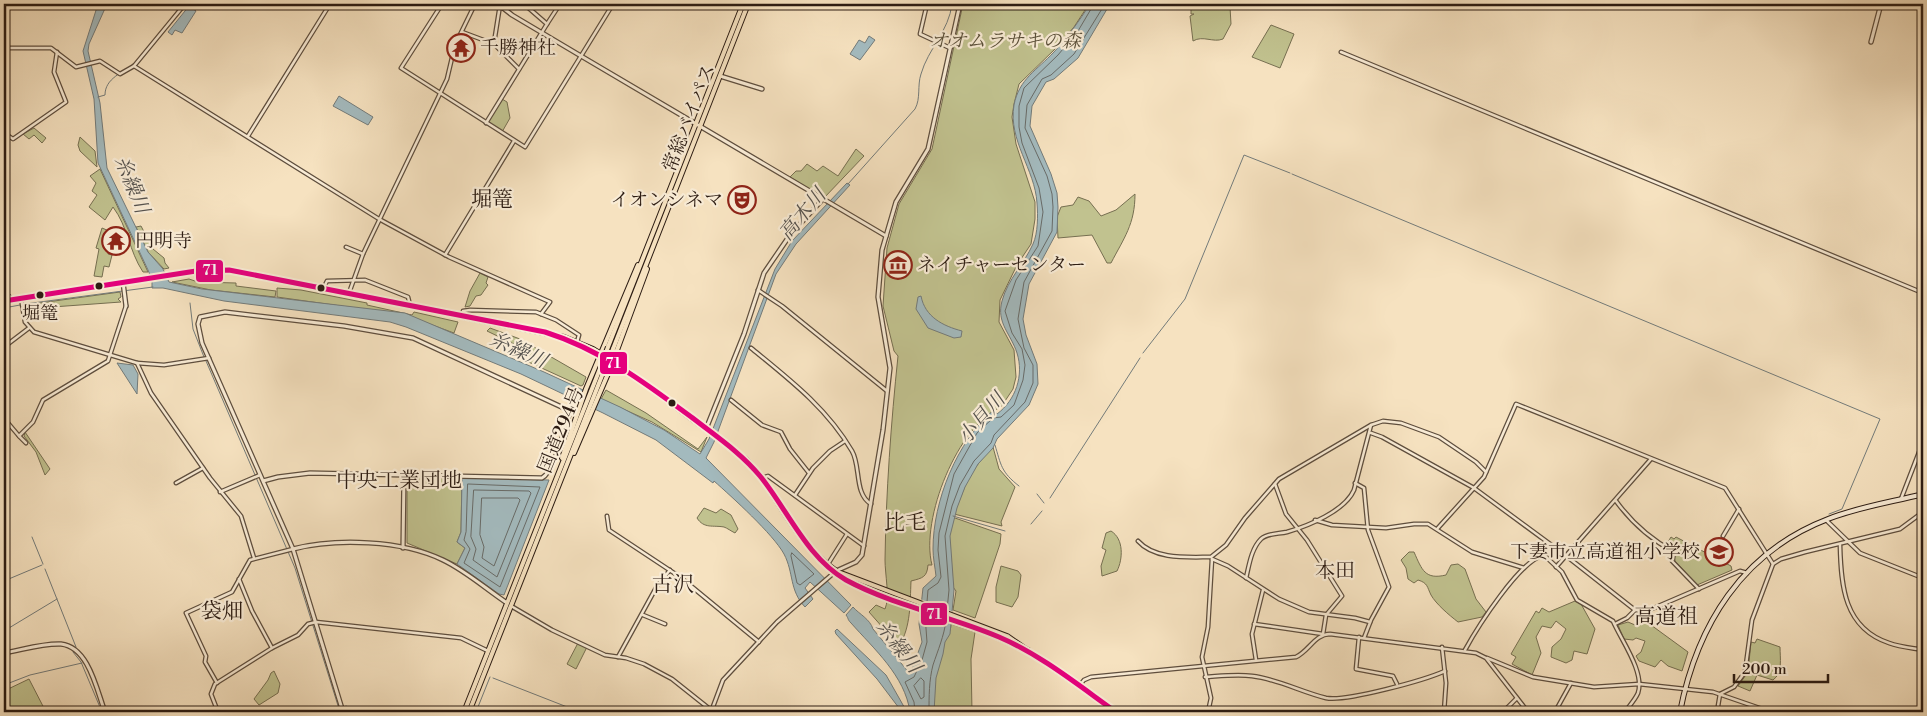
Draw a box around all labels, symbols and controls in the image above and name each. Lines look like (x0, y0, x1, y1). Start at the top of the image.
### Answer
park label: オオムラサキの森 (929, 29, 1083, 53)
temple icon: 千勝神社 (446, 33, 476, 63)
place label: 千勝神社 (480, 36, 556, 60)
street label: 常総バイパス (657, 61, 721, 175)
water label: 糸繰川 (108, 153, 155, 219)
water label: 高木川 (774, 182, 833, 246)
theatre icon: イオンシネマ (727, 185, 757, 215)
district label: 堀篭 (471, 187, 513, 213)
place label: イオンシネマ (611, 188, 723, 212)
temple icon: 円明寺 (101, 226, 131, 256)
place label: 円明寺 (135, 229, 192, 253)
museum icon: ネイチャーセンター (883, 250, 913, 280)
place label: ネイチャーセンター (917, 253, 1086, 277)
line badge: 71 (195, 259, 224, 283)
text: 71 (202, 262, 218, 280)
unlabelled marker (94, 281, 104, 291)
unlabelled marker (316, 283, 326, 293)
marker: 堀篭 (35, 290, 45, 300)
place label: 堀篭 (22, 302, 58, 325)
water label: 糸繰川 (486, 327, 552, 375)
line badge: 71 (599, 351, 628, 375)
text: 71 (605, 355, 621, 373)
street label: 国道294号 (533, 384, 589, 476)
water label: 小貝川 (953, 387, 1012, 450)
unlabelled marker (667, 398, 677, 408)
district label: 中央工業団地 (336, 468, 462, 494)
district label: 比毛 (884, 510, 926, 536)
school or university icon: 下妻市立高道祖小学校 (1704, 537, 1734, 567)
place label: 下妻市立高道祖小学校 (1510, 540, 1700, 564)
district label: 本田 (1315, 559, 1355, 584)
district label: 古沢 (652, 572, 694, 598)
district label: 袋畑 (201, 599, 243, 625)
line badge: 71 (920, 602, 948, 626)
district label: 高道祖 (1635, 604, 1698, 630)
text: 71 (926, 606, 942, 624)
water label: 糸繰川 (870, 616, 927, 680)
scale bar (1734, 651, 1828, 683)
text: 200 m (1742, 660, 1787, 679)

